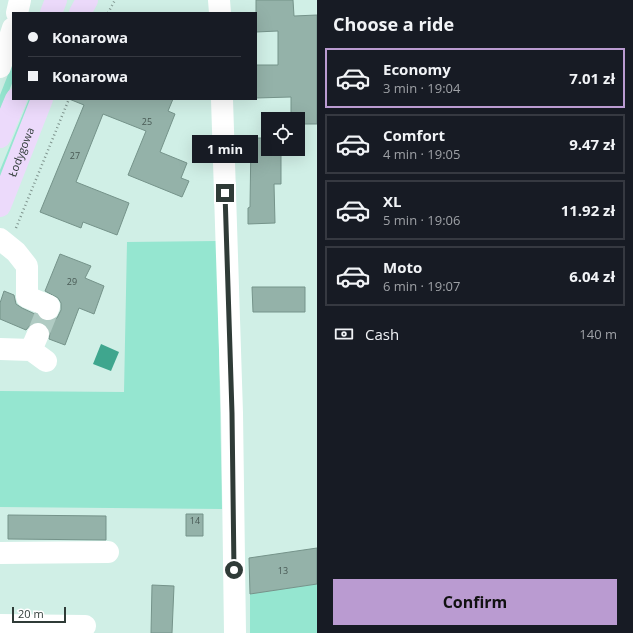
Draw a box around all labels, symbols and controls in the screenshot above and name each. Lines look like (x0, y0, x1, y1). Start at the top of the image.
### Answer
text: Choose a ride (333, 12, 454, 36)
text: Konarowa (52, 27, 128, 47)
text: Economy (383, 59, 451, 79)
icon: car (335, 60, 371, 96)
text: Konarowa (52, 66, 128, 86)
text: 7.01 zł (569, 68, 615, 88)
text: 3 min · 19:04 (383, 79, 460, 97)
map controls (261, 112, 305, 156)
button: locate (261, 112, 305, 156)
house number: 25 (142, 115, 152, 128)
street label: Łodygowa (4, 125, 37, 179)
text: Comfort (383, 125, 445, 145)
icon: car (335, 126, 371, 162)
text: 9.47 zł (569, 134, 615, 154)
callout: 1 min (192, 135, 258, 163)
text: 1 min (207, 140, 243, 158)
text: 4 min · 19:05 (383, 145, 460, 163)
house number: 27 (70, 149, 80, 162)
route end (216, 184, 234, 202)
text: XL (383, 191, 401, 211)
icon: car (335, 192, 371, 228)
text: 11.92 zł (561, 200, 615, 220)
text: 5 min · 19:06 (383, 211, 460, 229)
text: Moto (383, 257, 422, 277)
icon: car (335, 258, 371, 294)
text: 6.04 zł (569, 266, 615, 286)
house number: 29 (67, 275, 77, 288)
text: 6 min · 19:07 (383, 277, 460, 295)
icon: cash (333, 323, 355, 345)
text: Cash (365, 324, 399, 344)
text: 140 m (579, 325, 617, 343)
house number: 14 (190, 514, 200, 527)
route start (225, 561, 243, 579)
house number: 13 (278, 564, 288, 577)
button: Confirm (333, 579, 617, 625)
scale bar (12, 605, 66, 624)
text: 20 m (18, 606, 44, 621)

